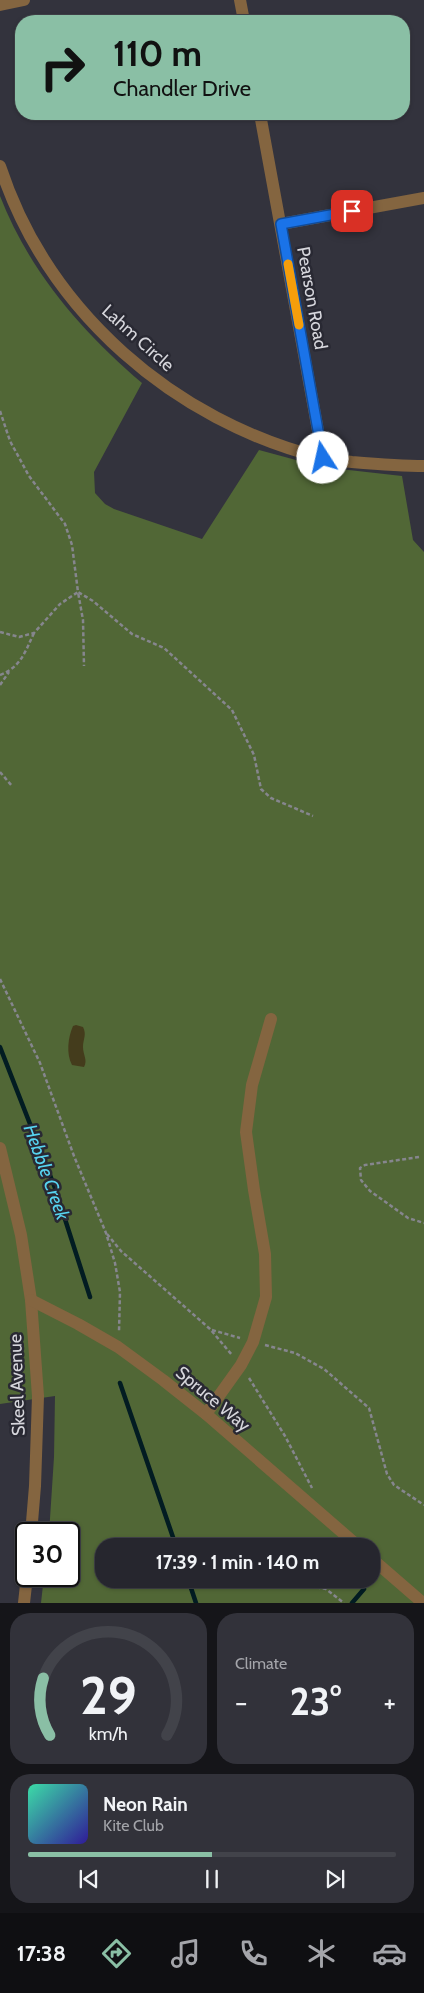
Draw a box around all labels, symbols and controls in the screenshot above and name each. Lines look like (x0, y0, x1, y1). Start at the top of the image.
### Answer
text: 110 m (113, 32, 202, 75)
icon: right (30, 35, 95, 100)
text: Chandler Drive (113, 75, 251, 102)
pin (331, 190, 373, 232)
icon: arrive (338, 197, 366, 225)
street label: Pearson Road (292, 245, 332, 351)
street label: Lahm Circle (97, 300, 179, 376)
position arrow (296, 431, 348, 483)
water label: Hebble Creek (19, 1121, 75, 1224)
street label: Skeel Avenue (4, 1334, 30, 1436)
street label: Spruce Way (171, 1361, 255, 1437)
speed limit sign: 30 (15, 1522, 80, 1587)
text: 17:39 · 1 min · 140 m (156, 1551, 319, 1574)
text: Climate (235, 1654, 287, 1673)
text: 29 (80, 1664, 137, 1727)
text: 23° (290, 1678, 341, 1725)
text: − (235, 1685, 247, 1719)
text: + (384, 1685, 396, 1719)
text: km/h (89, 1723, 128, 1744)
text: Neon Rain (103, 1793, 188, 1816)
text: Kite Club (103, 1816, 164, 1835)
icon: previous (75, 1865, 103, 1893)
icon: pause (198, 1865, 226, 1893)
icon: next (321, 1865, 349, 1893)
icon: directions (99, 1936, 134, 1971)
icon: music (168, 1936, 203, 1971)
icon: phone (236, 1936, 271, 1971)
icon: climate (304, 1936, 339, 1971)
icon: car (372, 1936, 407, 1971)
text: 17:38 (17, 1940, 66, 1967)

